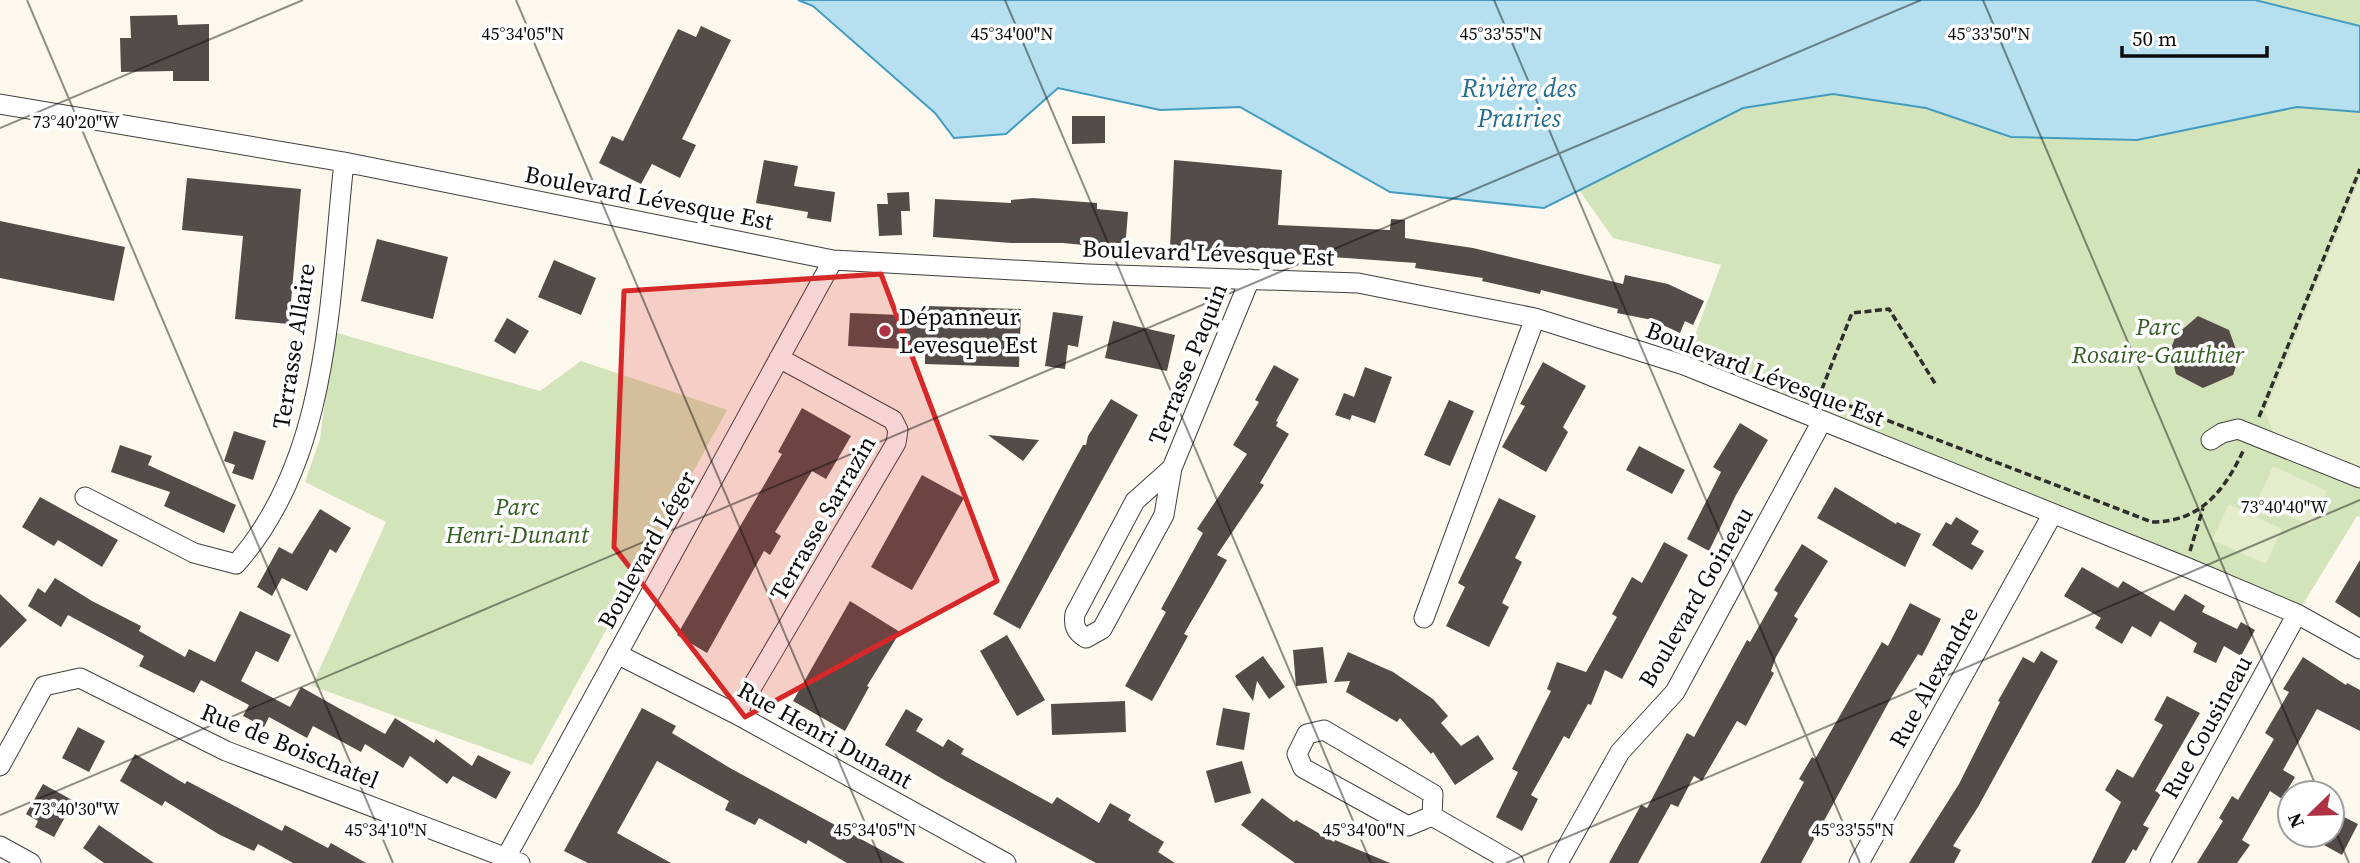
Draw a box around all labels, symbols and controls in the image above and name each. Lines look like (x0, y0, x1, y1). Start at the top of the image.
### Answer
scale bar (2122, 14, 2267, 58)
text: 45°34'05"N (482, 21, 564, 46)
text: 45°34'00"N (971, 21, 1053, 46)
text: 45°33'55"N (1460, 21, 1542, 46)
text: 45°33'50"N (1948, 21, 2030, 46)
text: 50 m (2132, 24, 2177, 53)
water label: Rivière des Prairies (1460, 70, 1577, 136)
text: 73°40'20"W (33, 109, 120, 134)
street label: Boulevard Lévesque Est (522, 157, 776, 238)
street label: Boulevard Lévesque Est (1081, 232, 1335, 273)
street label: Terrasse Allaire (264, 261, 323, 431)
street label: Terrasse Paquin (1140, 278, 1235, 449)
place label: Dépanneur Levesque Est (899, 300, 1037, 361)
park label: Parc Rosaire-Gauthier (2071, 310, 2246, 371)
street label: Boulevard Lévesque Est (1641, 313, 1889, 434)
marker: Dépanneur Levesque Est (877, 323, 893, 339)
street label: Terrasse Sarrazin (762, 429, 883, 606)
street label: Boulevard Léger (590, 465, 703, 634)
park label: Parc Henri-Dunant (444, 490, 590, 551)
text: 73°40'40"W (2241, 494, 2328, 519)
street label: Boulevard Goineau (1630, 500, 1761, 693)
street label: Rue Alexandre (1881, 600, 1986, 753)
street label: Rue Cousineau (2154, 649, 2260, 804)
street label: Rue Henri Dunant (732, 673, 919, 796)
street label: Rue de Boischatel (196, 695, 384, 796)
north arrow (2276, 779, 2346, 849)
text: 73°40'30"W (33, 796, 120, 821)
text: N (2281, 809, 2310, 832)
text: 45°34'10"N (345, 817, 427, 842)
text: 45°34'05"N (834, 817, 916, 842)
text: 45°34'00"N (1323, 817, 1405, 842)
text: 45°33'55"N (1812, 817, 1894, 842)

